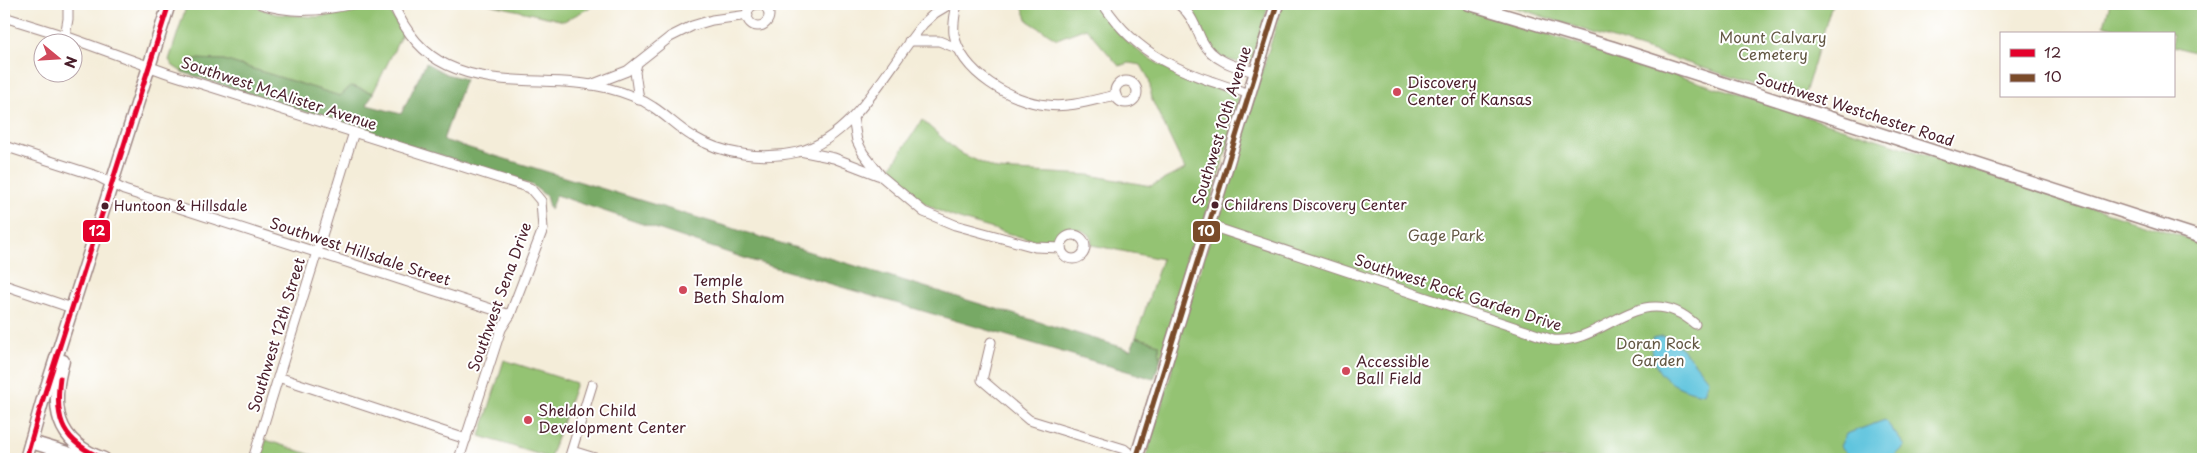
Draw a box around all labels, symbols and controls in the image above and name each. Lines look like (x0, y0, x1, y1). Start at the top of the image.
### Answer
park label: Mount Calvary Cemetery (1719, 25, 1827, 65)
north arrow (32, 32, 82, 82)
legend (2000, 32, 2174, 98)
text: 12 (2044, 40, 2061, 63)
street label: Southwest 10th Avenue (1185, 43, 1256, 208)
street label: Southwest McAlister Avenue (179, 50, 380, 135)
text: N (59, 54, 83, 71)
text: 10 (2044, 64, 2062, 87)
street label: Southwest Westchester Road (1754, 66, 1957, 151)
place label: Discovery Center of Kansas (1407, 70, 1532, 110)
marker: Discovery Center of Kansas (1391, 86, 1403, 98)
place label: Childrens Discovery Center (1224, 194, 1407, 215)
place label: Huntoon & Hillsdale (114, 195, 248, 216)
marker: Childrens Discovery Center (1210, 200, 1220, 210)
marker: Huntoon & Hillsdale (100, 201, 110, 211)
street label: Southwest Hillsdale Street (267, 210, 454, 291)
street label: Southwest Sena Drive (461, 218, 536, 374)
line badge: 12 (82, 219, 111, 243)
text: 12 (89, 220, 105, 241)
line badge: 10 (1192, 220, 1221, 243)
text: 10 (1197, 220, 1215, 241)
park label: Gage Park (1408, 223, 1484, 246)
street label: Southwest Rock Garden Drive (1352, 247, 1565, 336)
street label: Southwest 12th Street (241, 254, 310, 415)
place label: Temple Beth Shalom (693, 268, 785, 308)
marker: Temple Beth Shalom (677, 284, 689, 296)
park label: Doran Rock Garden (1616, 331, 1700, 371)
place label: Accessible Ball Field (1356, 349, 1429, 389)
marker: Accessible Ball Field (1340, 365, 1352, 377)
place label: Sheldon Child Development Center (538, 398, 686, 438)
marker: Sheldon Child Development Center (522, 414, 534, 426)

